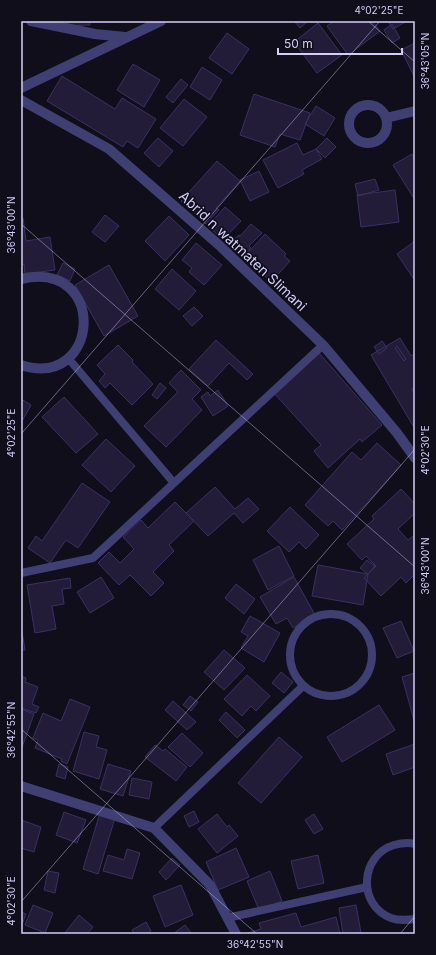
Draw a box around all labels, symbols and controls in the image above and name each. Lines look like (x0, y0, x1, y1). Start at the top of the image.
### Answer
text: 4°02'25"E (354, 4, 404, 16)
scale bar (278, 30, 402, 56)
text: 36°43'05"N (419, 33, 431, 89)
text: 50 m (284, 36, 313, 51)
street label: Abrid n watmaten Slimani (176, 187, 311, 314)
text: 36°43'00"N (5, 197, 17, 253)
text: 4°02'25"E (5, 408, 17, 458)
text: 4°02'30"E (419, 425, 431, 475)
text: 36°43'00"N (419, 538, 431, 594)
text: 36°42'55"N (5, 702, 17, 758)
text: 4°02'30"E (5, 876, 17, 926)
text: 36°42'55"N (227, 938, 283, 950)

